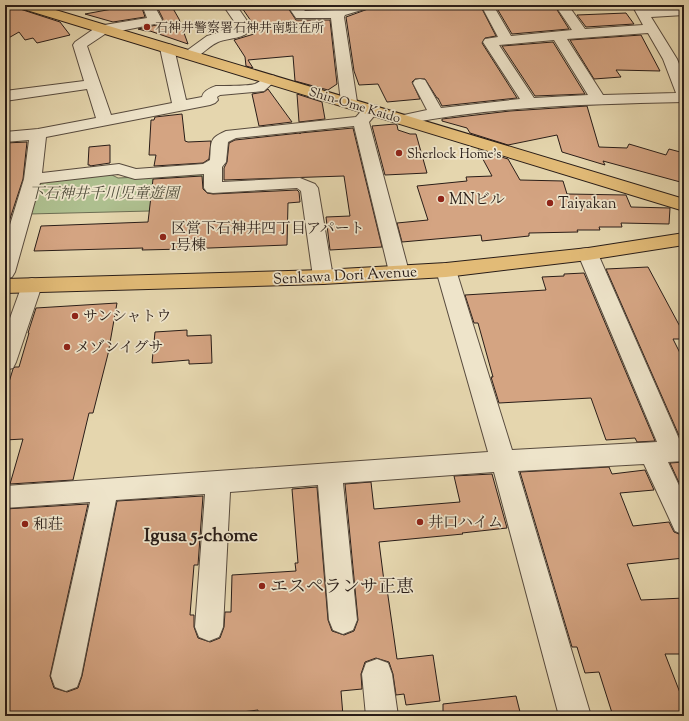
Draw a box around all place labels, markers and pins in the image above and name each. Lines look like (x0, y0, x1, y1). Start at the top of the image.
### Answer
place label: 石神井警察署石神井南駐在所 (155, 20, 324, 38)
marker: 石神井警察署石神井南駐在所 (142, 22, 152, 32)
place label: Sherlock Home's (407, 146, 501, 164)
marker: Sherlock Home's (394, 148, 404, 158)
place label: MNビル (449, 190, 505, 211)
marker: MNビル (436, 194, 446, 204)
place label: Taiyakan (558, 194, 617, 215)
marker: Taiyakan (545, 198, 555, 208)
place label: 区営下石神井四丁目アパート 1号棟 (171, 219, 365, 257)
marker: 区営下石神井四丁目アパート 1号棟 (158, 232, 168, 242)
place label: サンシャトウ (83, 307, 172, 328)
marker: サンシャトウ (70, 311, 80, 321)
place label: メゾンイグサ (75, 338, 164, 359)
marker: メゾンイグサ (62, 342, 72, 352)
place label: 井口ハイム (428, 513, 503, 534)
place label: 和荘 (33, 515, 63, 536)
marker: 井口ハイム (415, 517, 425, 527)
marker: 和荘 (20, 519, 30, 529)
place label: エスペランサ正恵 (270, 575, 414, 601)
marker: エスペランサ正恵 (257, 581, 267, 591)

